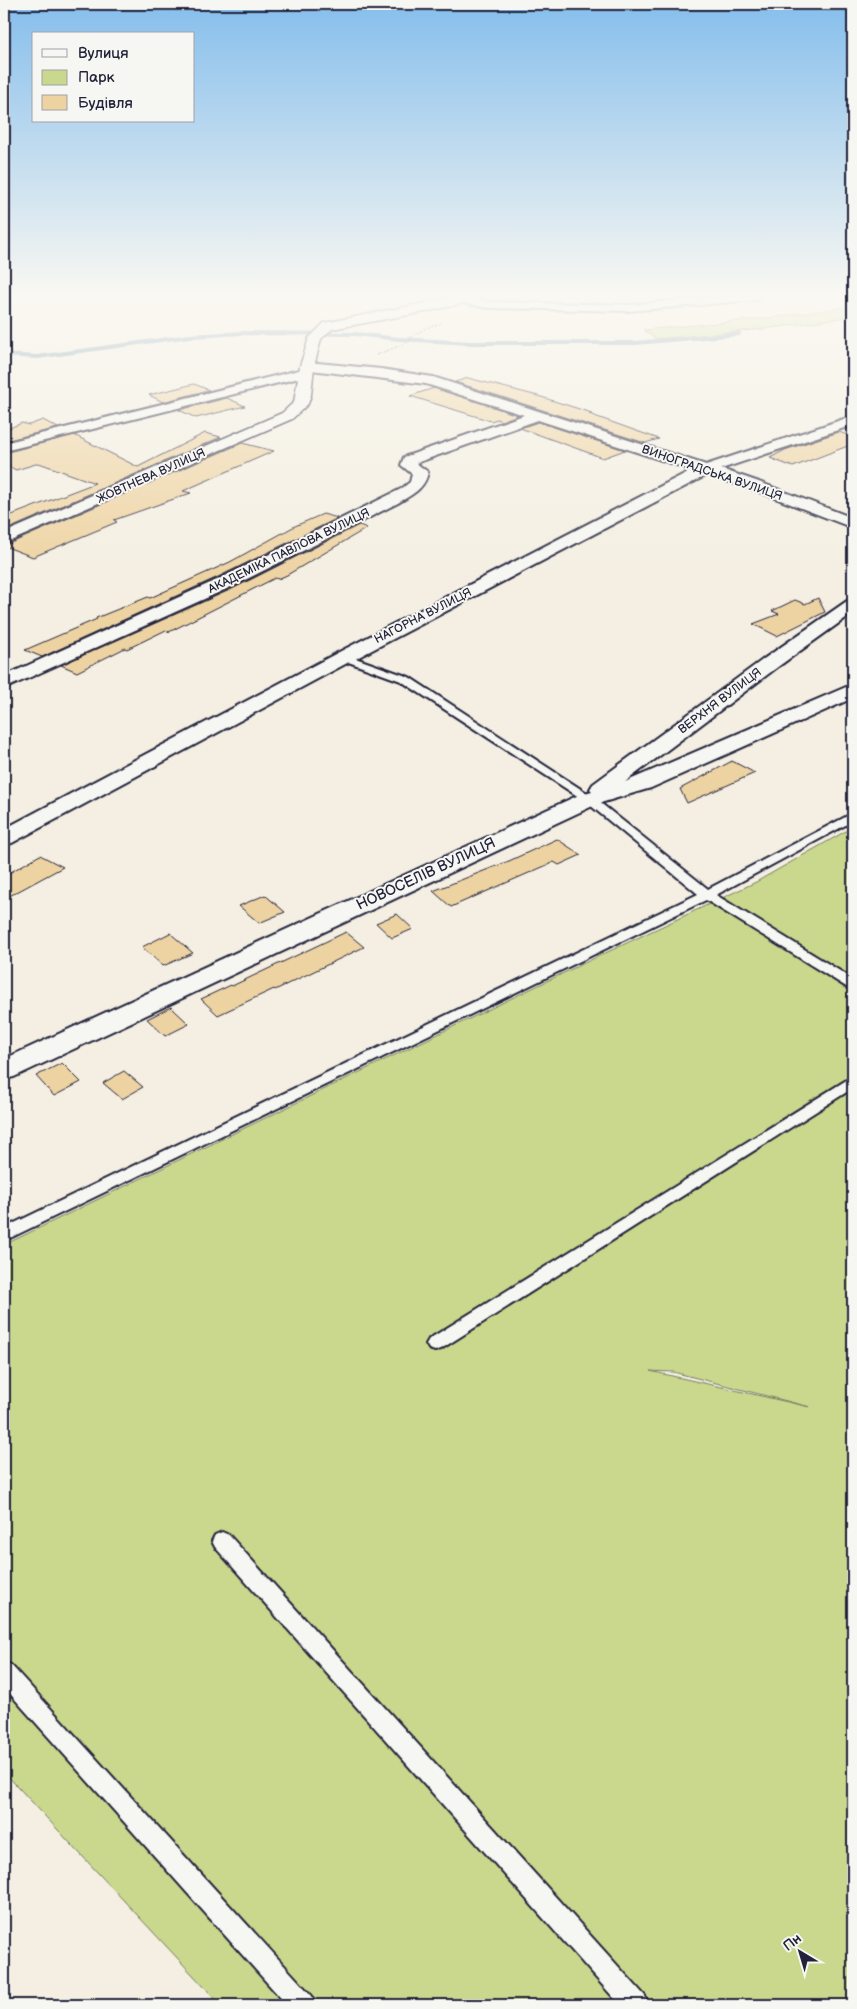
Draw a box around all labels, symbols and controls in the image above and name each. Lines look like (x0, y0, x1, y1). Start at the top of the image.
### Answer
legend (32, 32, 195, 122)
text: Вулиця (78, 44, 129, 63)
text: Парк (78, 68, 115, 87)
text: Будівля (78, 94, 133, 113)
street label: ВИНОГРАДСЬКА ВУЛИЦЯ (640, 442, 784, 504)
street label: ЖОВТНЕВА ВУЛИЦЯ (94, 445, 208, 507)
street label: АКАДЕМІКА ПАВЛОВА ВУЛИЦЯ (205, 505, 372, 597)
street label: НАГОРНА ВУЛИЦЯ (372, 585, 474, 647)
street label: ВЕРХНЯ ВУЛИЦЯ (675, 665, 765, 737)
street label: НОВОСЕЛІВ ВУЛИЦЯ (353, 833, 499, 915)
north arrow (774, 1926, 824, 1976)
text: Пн (780, 1930, 805, 1955)

